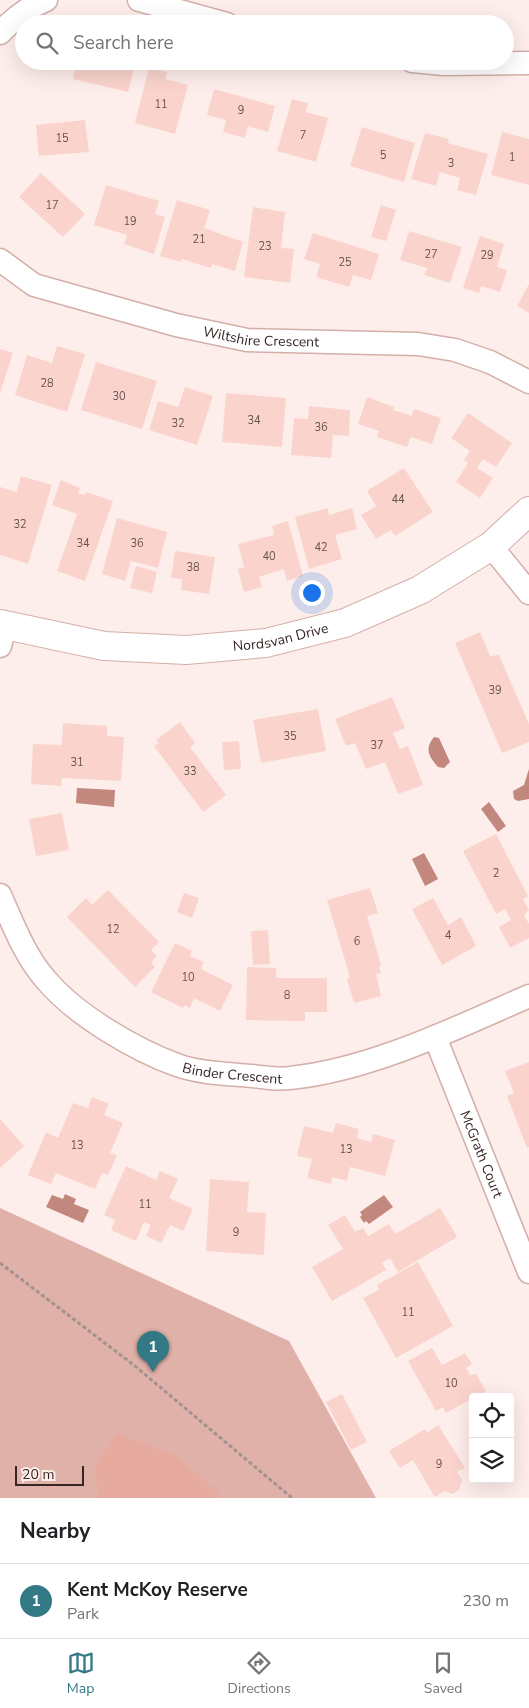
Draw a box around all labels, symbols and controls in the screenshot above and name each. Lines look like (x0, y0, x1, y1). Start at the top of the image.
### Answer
search box (15, 15, 514, 70)
icon: search (33, 29, 61, 57)
text: Search here (73, 30, 174, 56)
house number: 11 (154, 97, 168, 112)
house number: 9 (238, 103, 244, 118)
house number: 7 (300, 128, 306, 143)
house number: 15 (55, 131, 69, 146)
house number: 5 (380, 148, 387, 163)
house number: 1 (509, 150, 515, 165)
house number: 3 (448, 156, 454, 171)
house number: 17 (45, 198, 59, 213)
house number: 19 (123, 214, 137, 229)
house number: 21 (192, 232, 206, 247)
house number: 23 (258, 239, 272, 254)
house number: 27 (424, 247, 438, 262)
house number: 29 (480, 248, 494, 263)
house number: 25 (338, 255, 352, 270)
street label: Wiltshire Crescent (201, 321, 319, 351)
house number: 28 (40, 376, 54, 391)
house number: 30 (112, 389, 126, 404)
house number: 34 (247, 413, 261, 428)
house number: 32 (171, 416, 185, 431)
house number: 36 (314, 420, 328, 435)
house number: 44 (391, 492, 405, 507)
house number: 32 (13, 517, 27, 532)
house number: 34 (76, 536, 90, 551)
house number: 36 (130, 536, 144, 551)
house number: 42 (314, 540, 328, 555)
house number: 40 (262, 549, 276, 564)
house number: 38 (186, 560, 200, 575)
your location (299, 580, 325, 606)
street label: Nordsvan Drive (232, 618, 330, 655)
house number: 39 (488, 683, 502, 698)
house number: 35 (283, 729, 297, 744)
house number: 37 (370, 738, 384, 753)
house number: 31 (70, 755, 84, 770)
house number: 33 (183, 764, 197, 779)
house number: 2 (493, 866, 499, 881)
house number: 12 (106, 922, 120, 937)
house number: 4 (445, 928, 452, 943)
house number: 6 (354, 934, 361, 949)
house number: 10 (181, 970, 195, 985)
house number: 8 (284, 988, 291, 1003)
street label: Binder Crescent (181, 1058, 283, 1088)
street label: McGrath Court (456, 1108, 508, 1200)
house number: 13 (70, 1138, 84, 1153)
house number: 13 (339, 1142, 353, 1157)
house number: 11 (138, 1197, 152, 1212)
house number: 9 (233, 1225, 239, 1240)
house number: 11 (401, 1305, 415, 1320)
pin: 1 (137, 1331, 169, 1372)
house number: 10 (444, 1376, 458, 1391)
map controls (469, 1393, 514, 1483)
button: locate (469, 1393, 514, 1438)
button: layers (469, 1438, 514, 1483)
house number: 9 (436, 1457, 442, 1472)
scale bar (15, 1463, 84, 1486)
text: 20 m (22, 1465, 54, 1484)
text: Nearby (20, 1517, 90, 1545)
text: Kent McKoy Reserve (67, 1577, 248, 1603)
text: 1 (31, 1590, 41, 1612)
text: 230 m (462, 1590, 509, 1612)
text: Park (67, 1603, 99, 1625)
tab: Map (67, 1649, 95, 1698)
tab: Directions (228, 1649, 291, 1698)
tab: Saved (424, 1649, 462, 1698)

